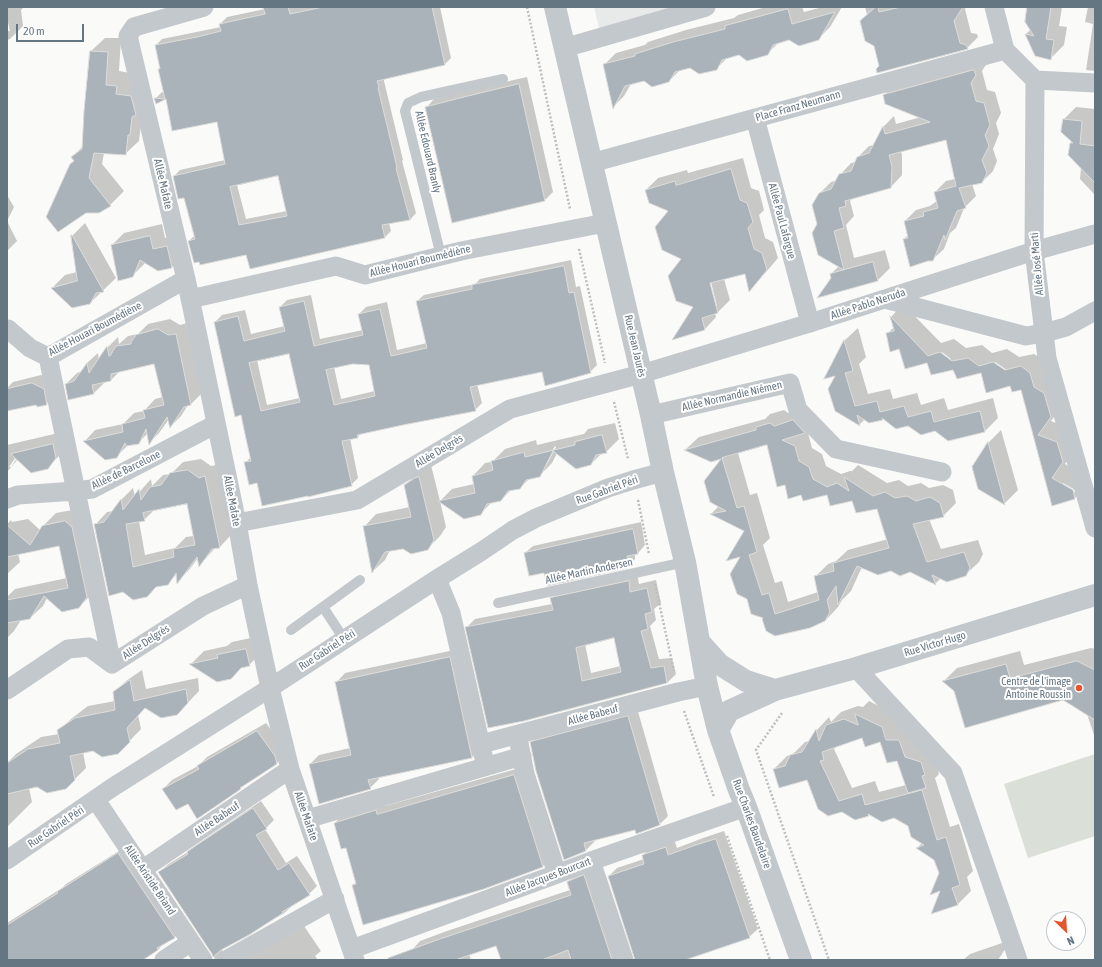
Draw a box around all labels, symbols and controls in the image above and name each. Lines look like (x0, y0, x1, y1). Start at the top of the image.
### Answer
scale bar (18, 16, 86, 42)
text: 20 m (23, 24, 45, 38)
street label: Place Franz Neumann (754, 88, 842, 124)
street label: Allée Edouard Branly (412, 110, 444, 194)
street label: Allée Mafate (151, 158, 175, 210)
street label: Allée Paul Lafargue (766, 182, 798, 260)
street label: Allée José Marti (1028, 232, 1046, 296)
street label: Allée Houari Boumédiène (368, 242, 472, 280)
street label: Allée Pablo Neruda (829, 286, 907, 322)
street label: Allée Houari Boumédiène (46, 299, 144, 359)
street label: Rue Jean Jaurès (621, 313, 649, 379)
street label: Allée Normandie Niémen (681, 378, 783, 414)
street label: Allée Delgrès (413, 432, 465, 470)
street label: Allée de Barcelone (89, 448, 163, 492)
street label: Rue Gabriel Péri (574, 473, 640, 507)
street label: Allée Mafate (221, 475, 243, 527)
street label: Allée Martin Andersen (544, 555, 634, 587)
street label: Allée Delgrès (120, 622, 172, 662)
street label: Rue Gabriel Péri (296, 627, 358, 673)
street label: Rue Victor Hugo (903, 628, 967, 660)
place label: Centre de l'image Antoine Roussin (1001, 675, 1071, 701)
marker: Centre de l'image Antoine Roussin (1074, 683, 1084, 693)
street label: Allée Babeuf (566, 702, 620, 728)
street label: Rue Charles Baudelaire (730, 778, 774, 870)
street label: Allée Mafate (291, 790, 321, 842)
street label: Allée Babeuf (192, 799, 242, 839)
street label: Rue Gabriel Péri (25, 803, 87, 851)
street label: Allée Aristide Briand (122, 842, 178, 918)
street label: Allée Jacques Bourcart (503, 855, 593, 899)
north arrow (1046, 911, 1086, 951)
text: N (1065, 934, 1076, 948)

